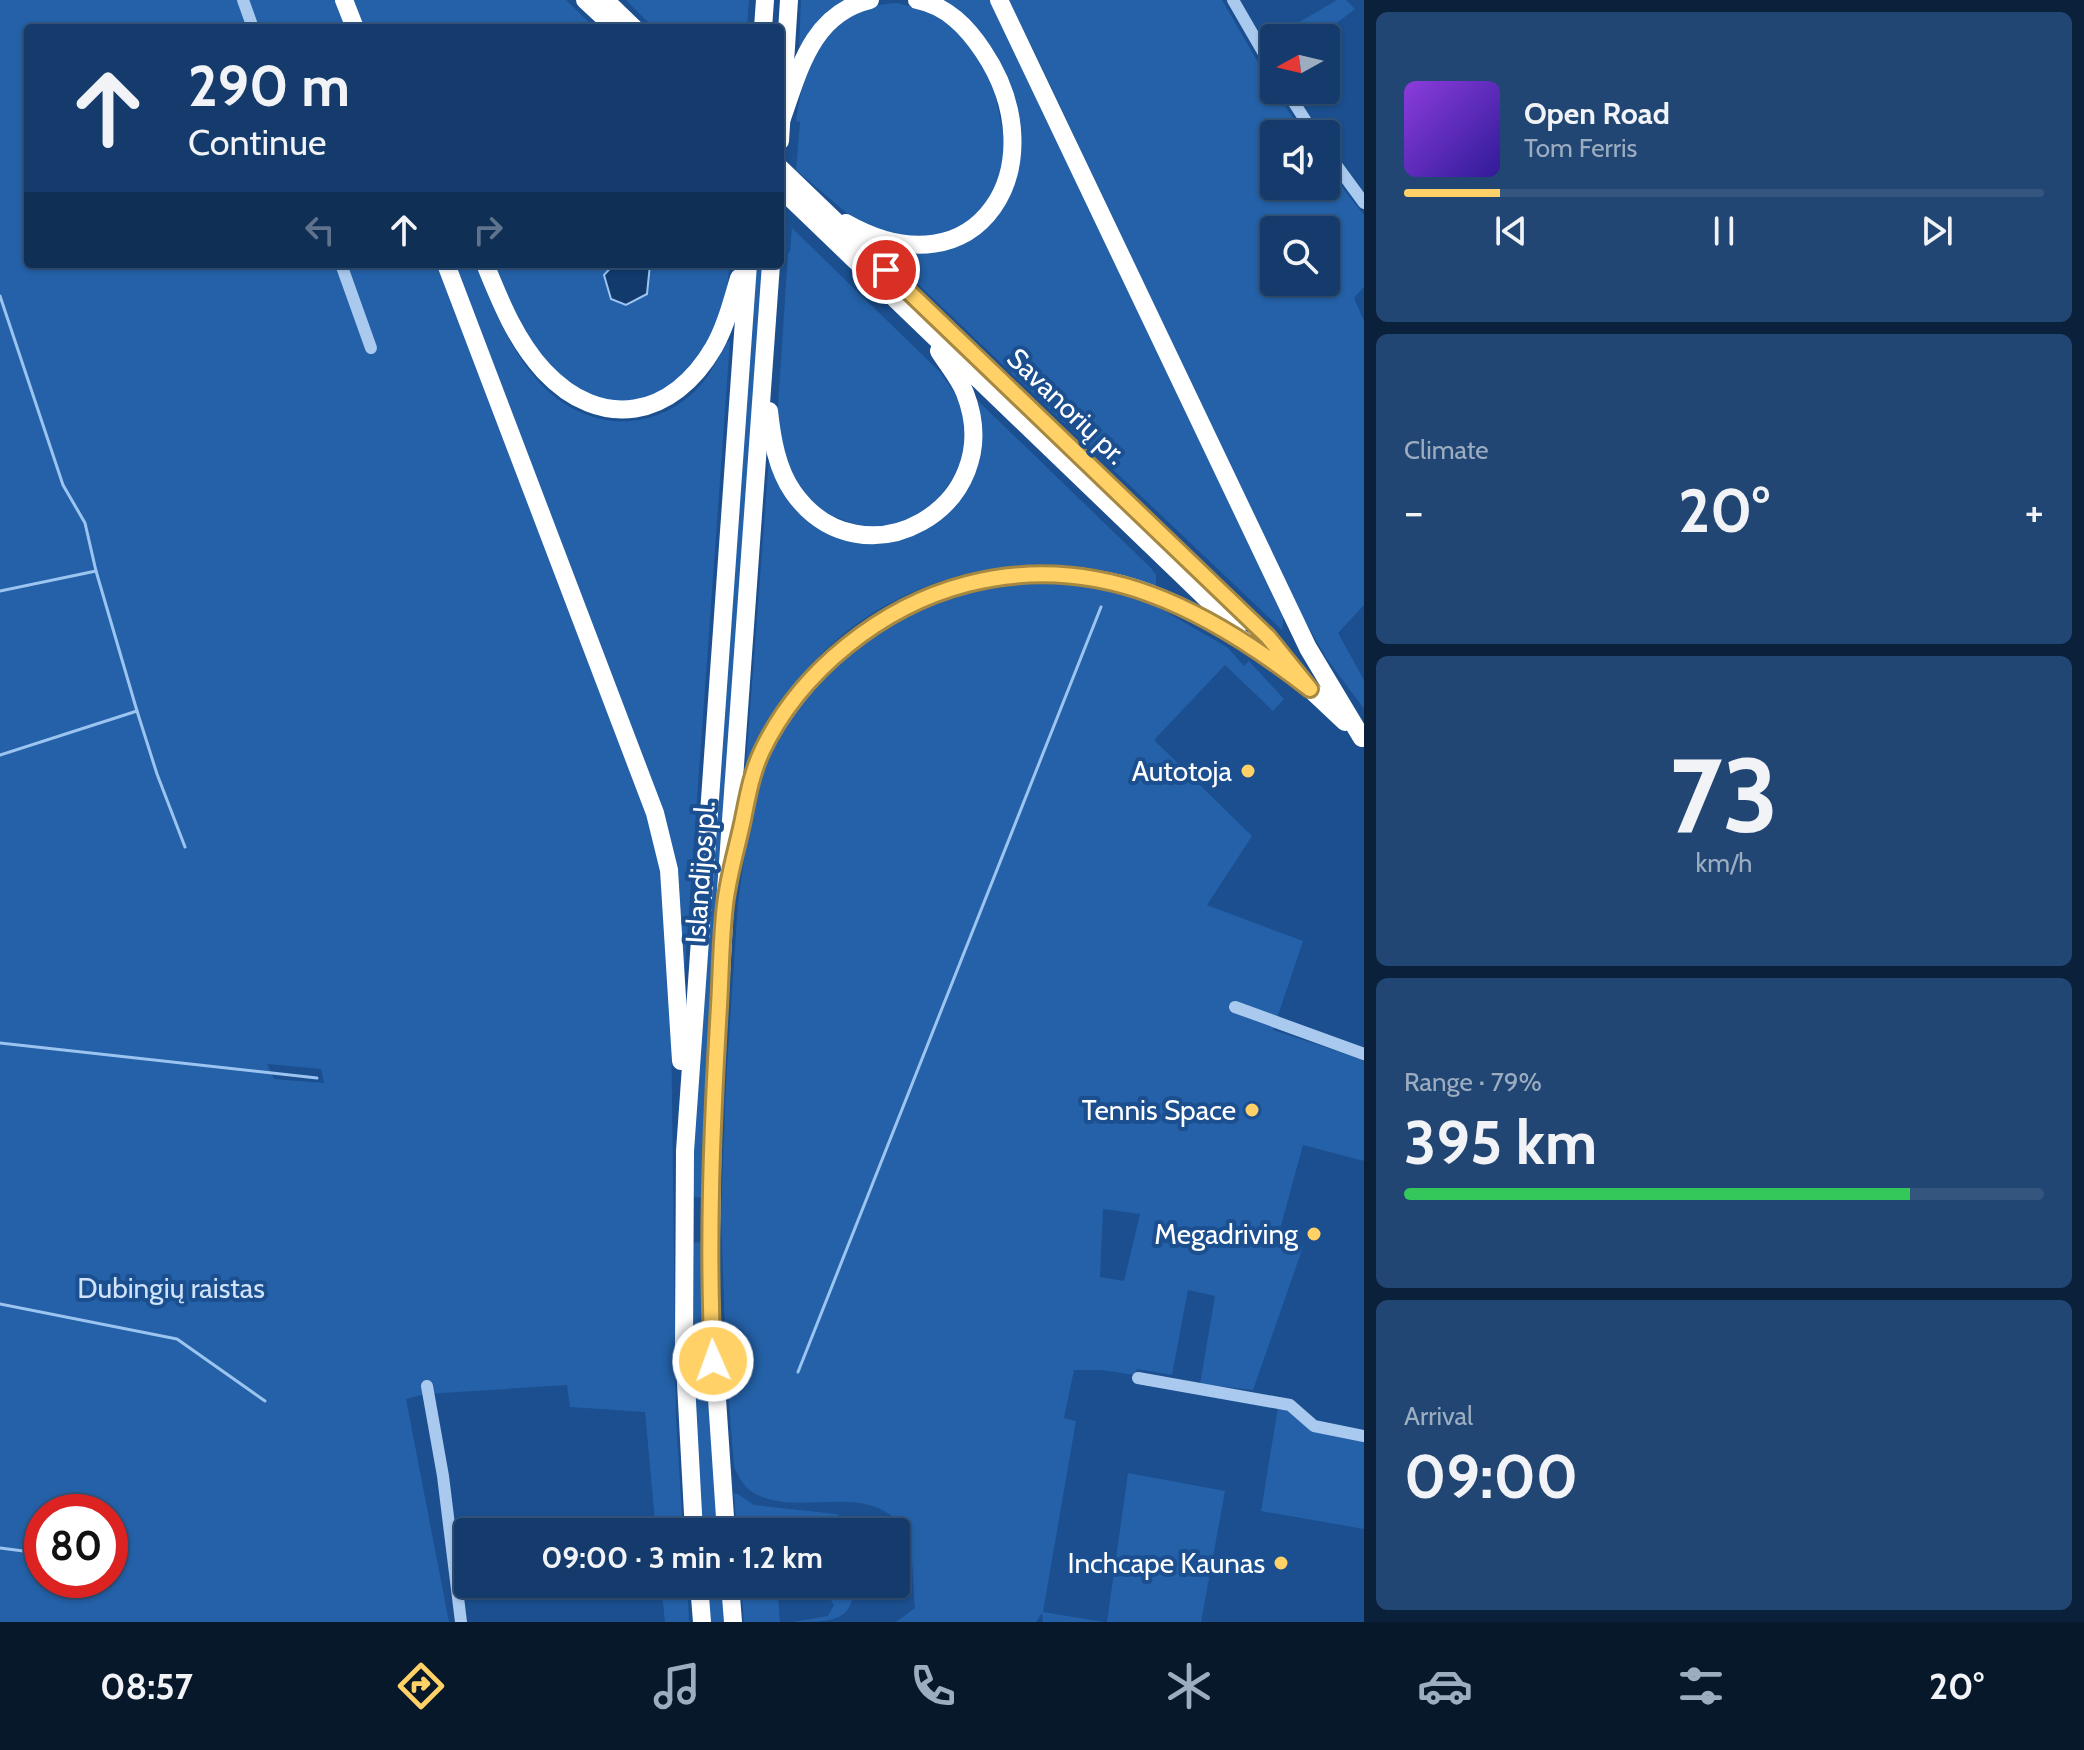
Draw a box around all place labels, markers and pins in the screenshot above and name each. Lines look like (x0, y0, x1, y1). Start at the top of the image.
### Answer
pin (852, 236, 920, 304)
place label: Autotoja (1132, 754, 1233, 788)
marker: Autotoja (1239, 762, 1257, 780)
place label: Tennis Space (1082, 1093, 1236, 1127)
marker: Tennis Space (1243, 1101, 1261, 1119)
place label: Megadriving (1154, 1217, 1299, 1251)
marker: Megadriving (1305, 1225, 1323, 1243)
place label: Inchcape Kaunas (1068, 1546, 1265, 1580)
marker: Inchcape Kaunas (1272, 1554, 1290, 1572)

